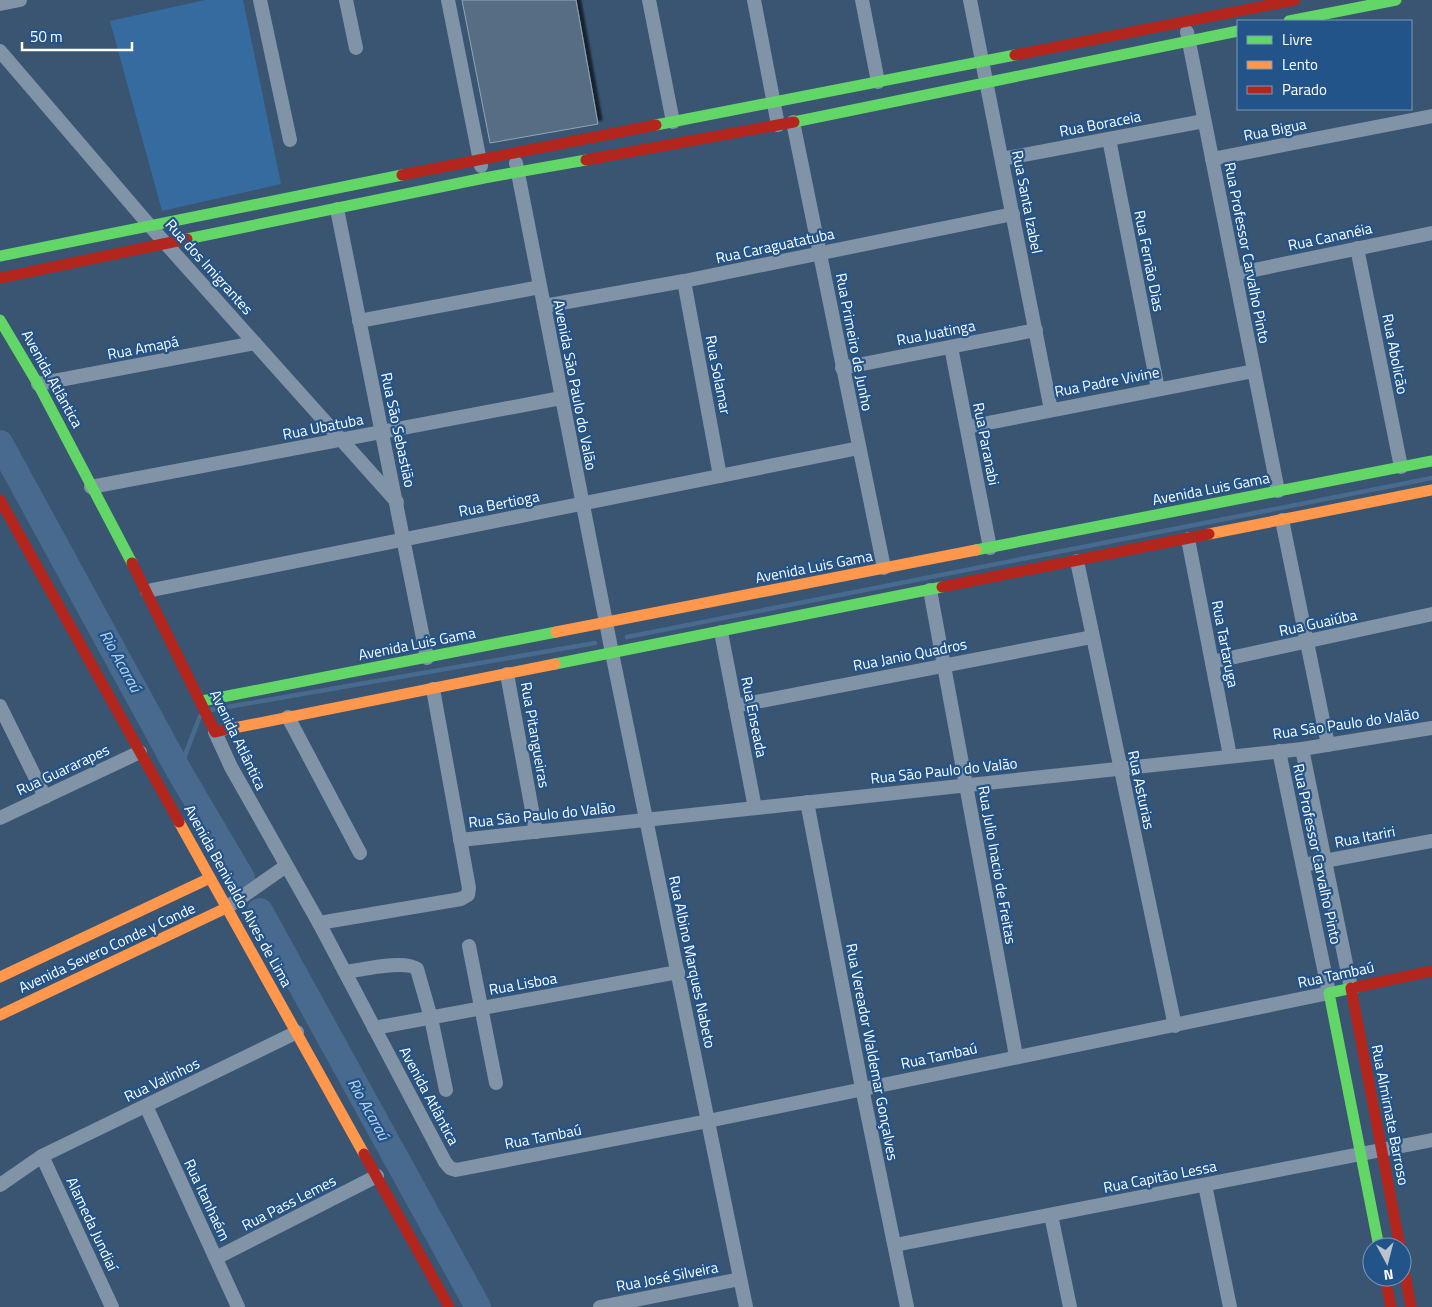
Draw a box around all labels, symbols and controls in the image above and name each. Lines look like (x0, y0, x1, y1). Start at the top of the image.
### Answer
scale bar (22, 20, 132, 52)
legend (1237, 20, 1412, 110)
text: 50 m (30, 25, 63, 48)
text: Livre (1282, 28, 1312, 51)
text: Lento (1282, 53, 1318, 76)
text: Parado (1282, 78, 1327, 101)
street label: Rua Boraceia (1057, 104, 1143, 143)
street label: Rua Bigua (1241, 112, 1309, 147)
street label: Rua Santa Izabel (1006, 148, 1049, 255)
street label: Rua Professor Carvalho Pinto (1219, 160, 1276, 346)
street label: Rua Fernão Dias (1128, 208, 1171, 313)
street label: Rua dos Imigrantes (160, 214, 259, 320)
street label: Rua Cananéia (1286, 216, 1375, 257)
street label: Rua Caraguatatuba (713, 222, 837, 269)
street label: Rua Primeiro de Junho (830, 271, 879, 413)
street label: Avenida São Paulo do Valão (548, 298, 603, 472)
street label: Rua Abolicão (1376, 312, 1415, 396)
street label: Rua Juatinga (895, 314, 978, 351)
street label: Avenida Atlântica (16, 326, 89, 432)
street label: Rua Amapá (105, 329, 181, 366)
street label: Rua Solamar (700, 333, 737, 416)
street label: Rua Padre Vivine (1053, 360, 1161, 403)
street label: Rua São Sebastião (375, 370, 422, 490)
street label: Rua Paranabi (967, 401, 1006, 487)
street label: Rua Ubatuba (281, 407, 366, 446)
street label: Avenida Luis Gama (1150, 466, 1272, 511)
street label: Rua Bertioga (457, 484, 542, 523)
street label: Avenida Luis Gama (753, 544, 875, 589)
street label: Rua Tartaruga (1206, 598, 1245, 690)
street label: Rua Guaiúba (1277, 603, 1360, 642)
street label: Avenida Luis Gama (356, 621, 478, 666)
water label: Rio Acaraú (94, 626, 148, 697)
street label: Rua Janio Quadros (851, 632, 969, 677)
street label: Rua Enseada (735, 675, 774, 760)
street label: Rua Pitangueiras (515, 680, 556, 790)
street label: Avenida Atlântica (204, 686, 273, 794)
street label: Rua São Paulo do Valão (1271, 702, 1421, 745)
street label: Rua Guararapes (12, 738, 113, 801)
street label: Rua Asturias (1122, 748, 1161, 831)
street label: Rua São Paulo do Valão (869, 751, 1019, 790)
street label: Rua Professor Carvalho Pinto (1287, 761, 1348, 946)
street label: Rua Julio Inacio de Freitas (972, 784, 1023, 946)
street label: Rua São Paulo do Valão (467, 795, 617, 834)
street label: Avenida Benivaldo Alves de Lima (179, 800, 299, 992)
street label: Rua Itariri (1333, 819, 1397, 854)
street label: Rua Albino Marques Nabeto (663, 873, 722, 1050)
street label: Avenida Severo Conde y Conde (15, 896, 199, 999)
street label: Rua Vereador Waldemar Gonçalves (840, 941, 905, 1162)
street label: Rua Tambaú (1295, 955, 1376, 994)
street label: Rua Lisboa (487, 966, 559, 1001)
street label: Rua Tambaú (898, 1036, 979, 1075)
street label: Avenida Atlântica (394, 1042, 465, 1150)
street label: Rua Almirnate Barroso (1366, 1043, 1415, 1187)
street label: Rua Valinhos (120, 1051, 203, 1108)
water label: Rio Acaraú (342, 1074, 396, 1145)
street label: Rua Tambaú (502, 1118, 583, 1155)
street label: Rua Capitão Lessa (1101, 1154, 1219, 1199)
street label: Rua Itanhaém (178, 1155, 237, 1245)
street label: Rua Pass Lemes (238, 1169, 340, 1236)
street label: Alameda Jundiaí (61, 1173, 125, 1276)
north arrow (1362, 1237, 1412, 1287)
street label: Rua José Silveira (614, 1255, 720, 1298)
text: N (1383, 1264, 1395, 1286)

